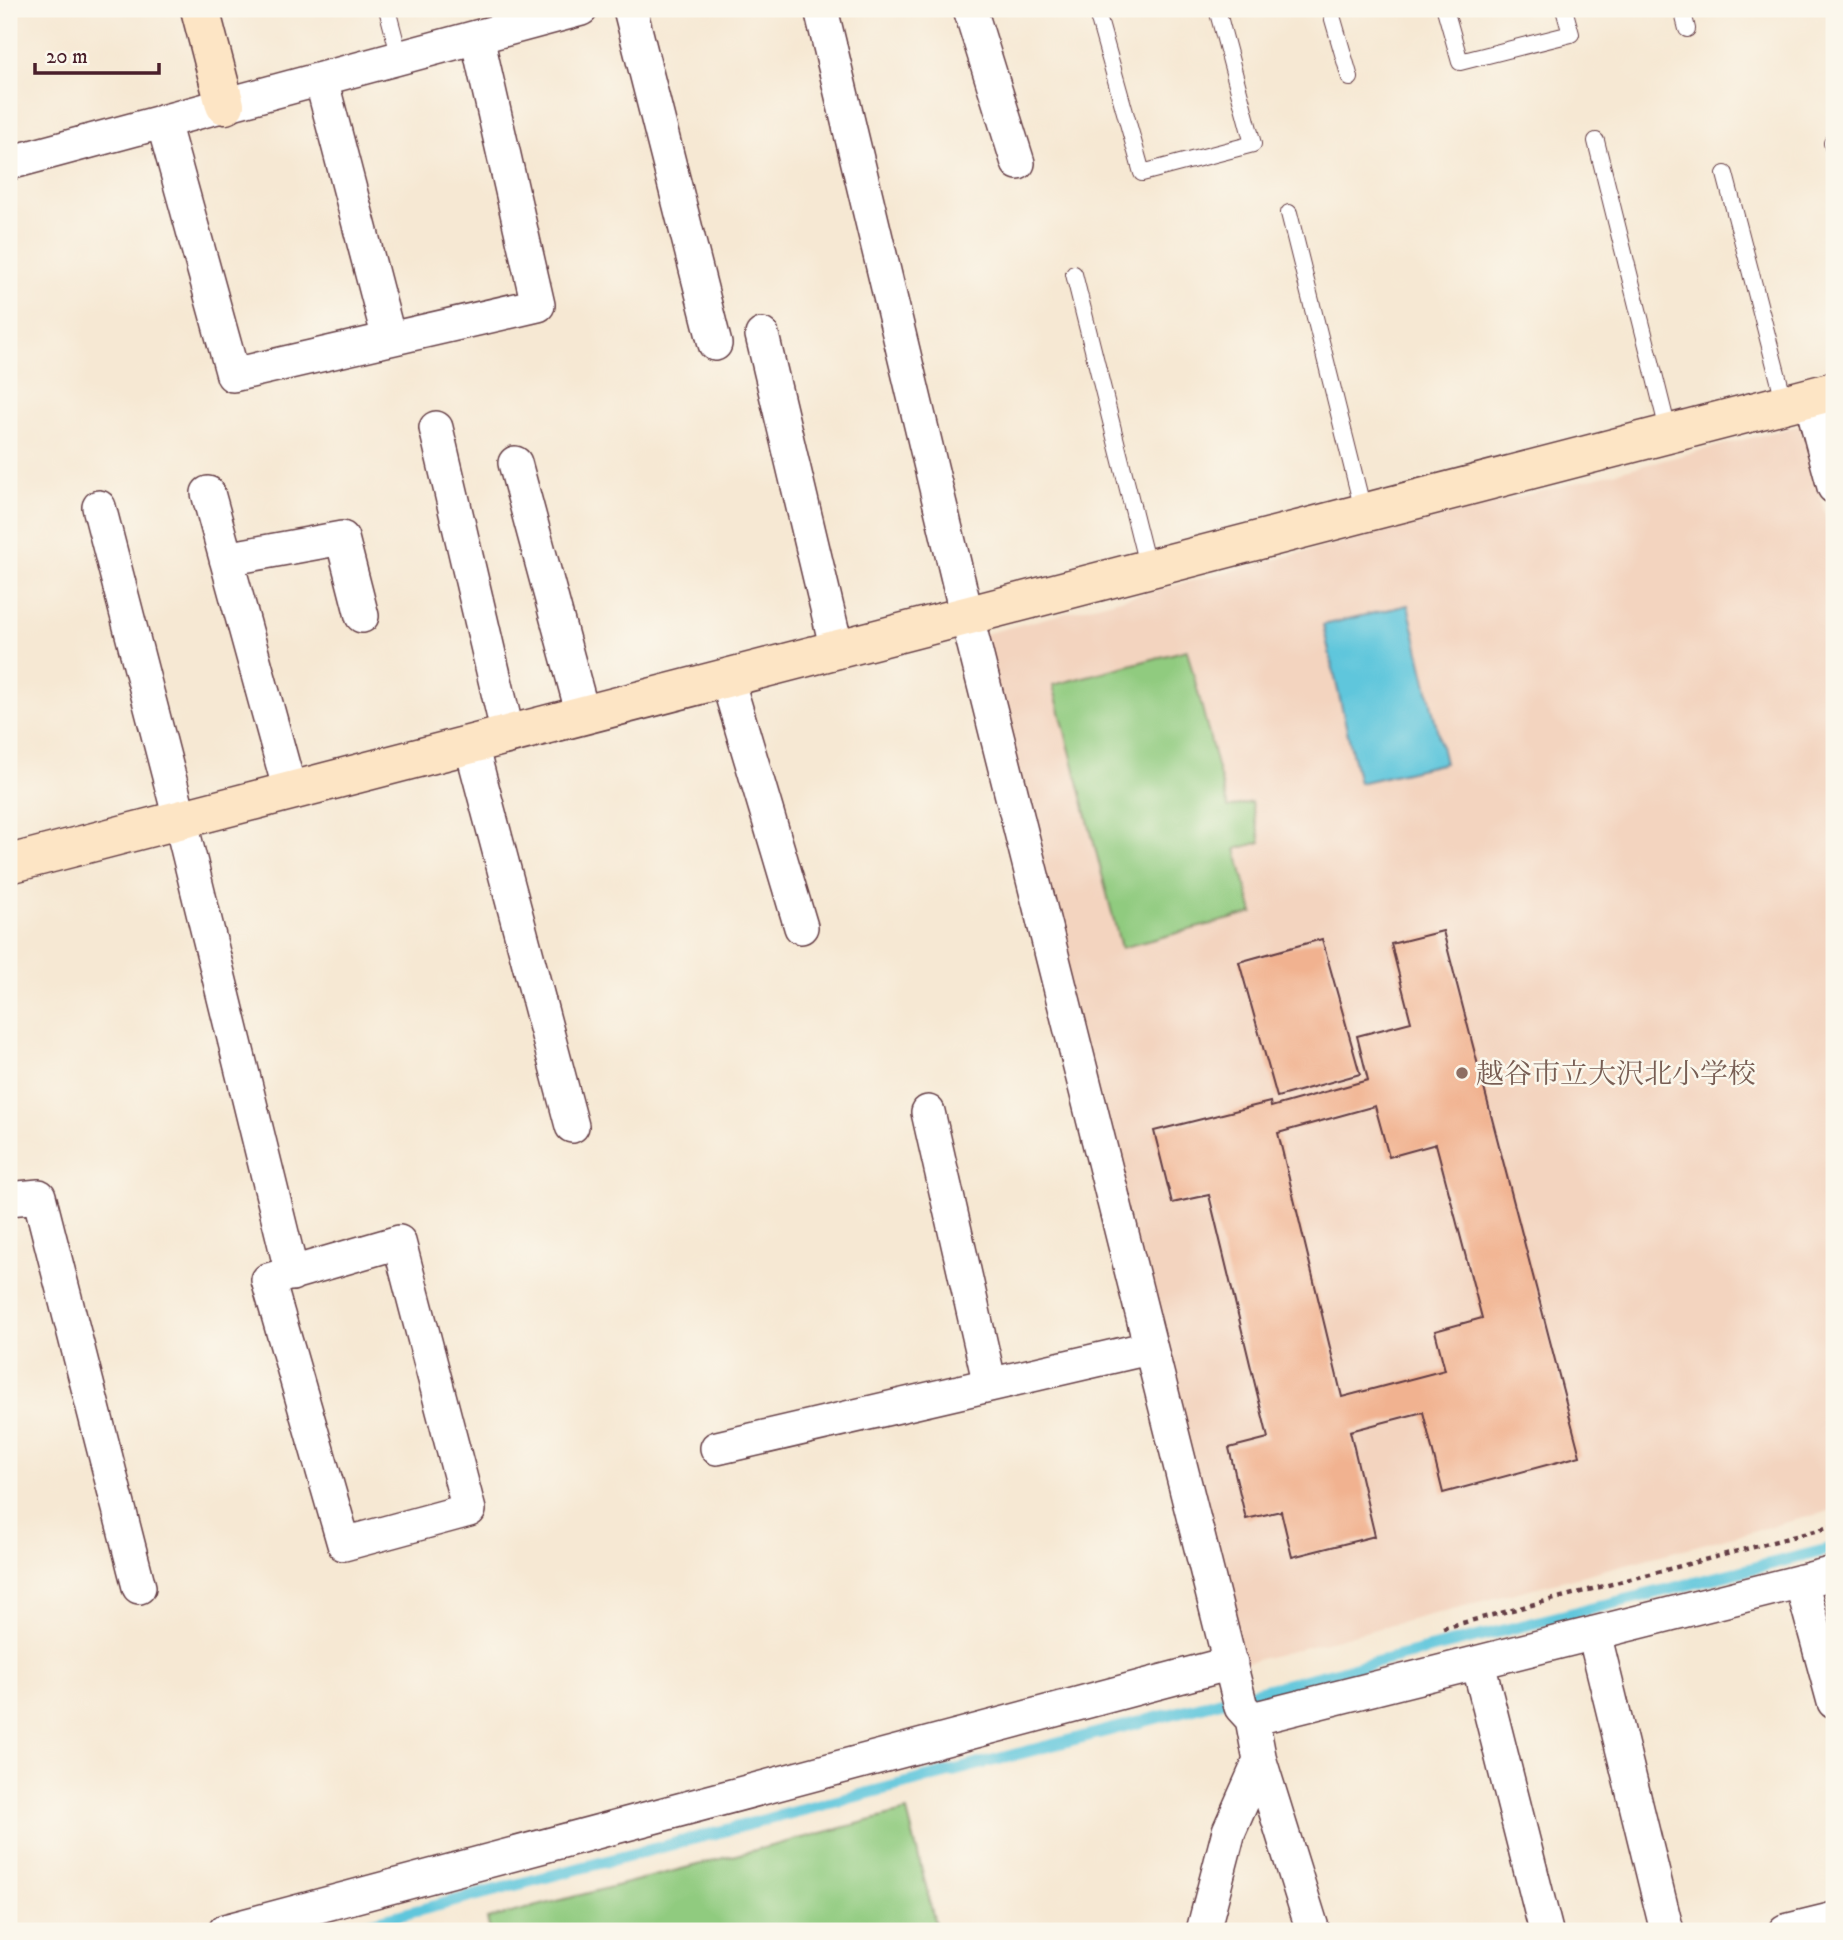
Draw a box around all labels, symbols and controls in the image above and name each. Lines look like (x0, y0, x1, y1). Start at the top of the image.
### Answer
scale bar (35, 32, 159, 76)
text: 20 m (46, 44, 88, 70)
place label: 越谷市立大沢北小学校 (1476, 1057, 1756, 1092)
marker: 越谷市立大沢北小学校 (1454, 1065, 1470, 1081)

